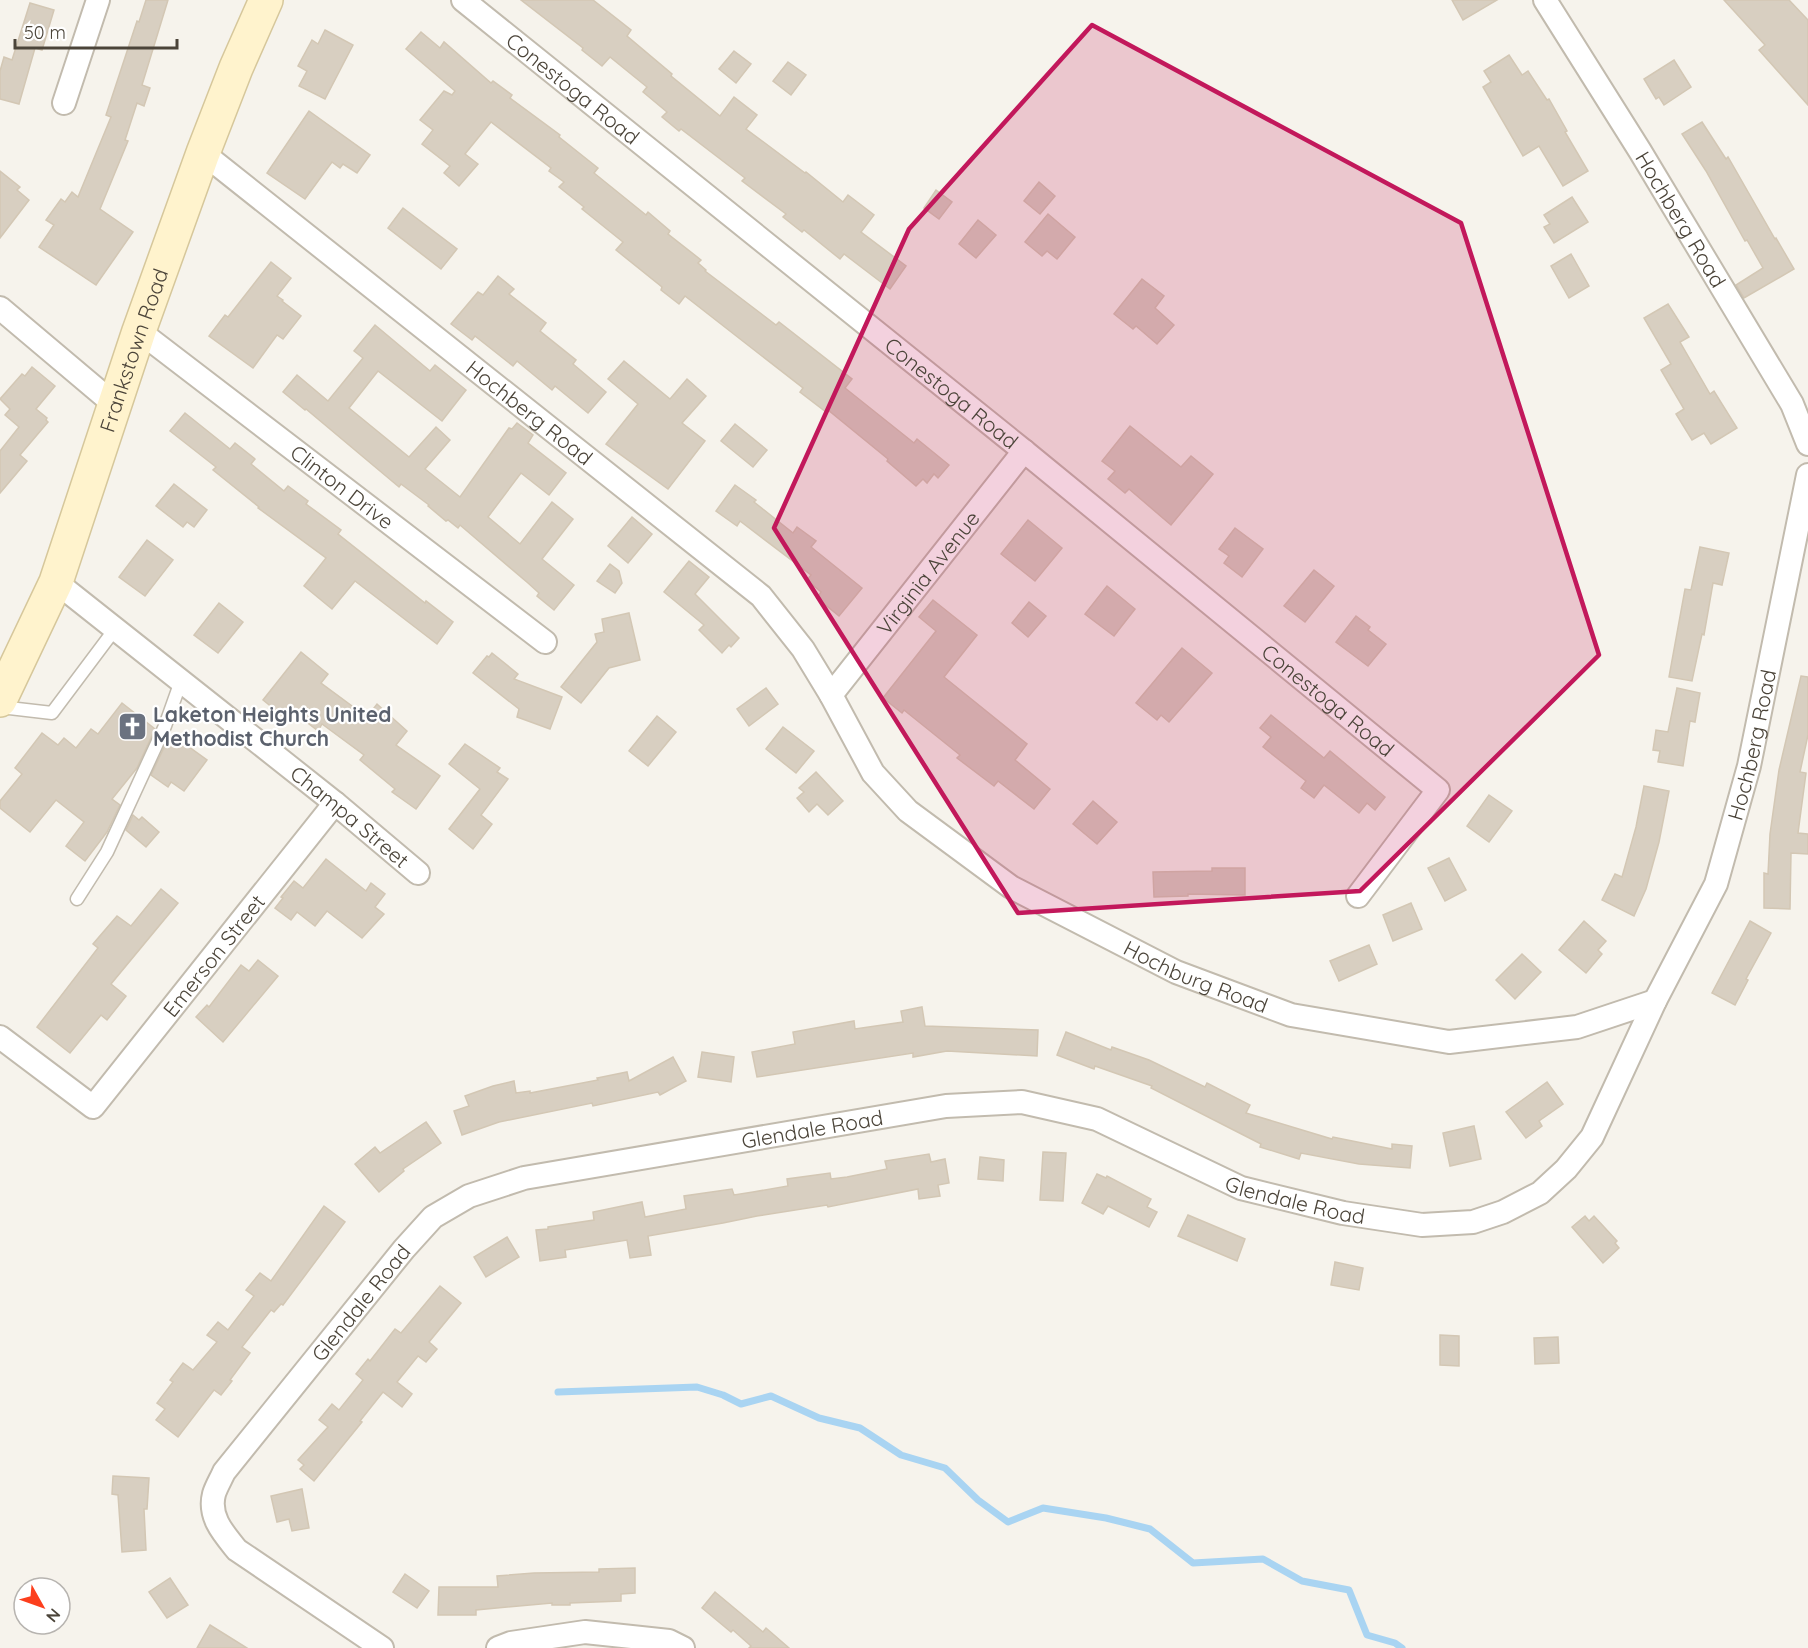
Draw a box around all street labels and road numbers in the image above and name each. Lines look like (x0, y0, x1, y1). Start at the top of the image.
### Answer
street label: Conestoga Road (501, 27, 645, 150)
street label: Hochberg Road (1630, 147, 1732, 292)
street label: Frankstown Road (94, 265, 173, 435)
street label: Conestoga Road (880, 331, 1024, 454)
street label: Hochberg Road (461, 354, 598, 470)
street label: Clinton Drive (285, 439, 399, 535)
street label: Virginia Avenue (871, 505, 985, 640)
street label: Conestoga Road (1257, 638, 1400, 762)
street label: Hochberg Road (1721, 667, 1781, 823)
street label: Champa Street (285, 760, 415, 873)
street label: Emerson Street (157, 889, 270, 1022)
street label: Hochburg Road (1120, 934, 1272, 1018)
street label: Glendale Road (739, 1104, 885, 1154)
street label: Glendale Road (1221, 1169, 1367, 1229)
street label: Glendale Road (306, 1239, 416, 1366)

